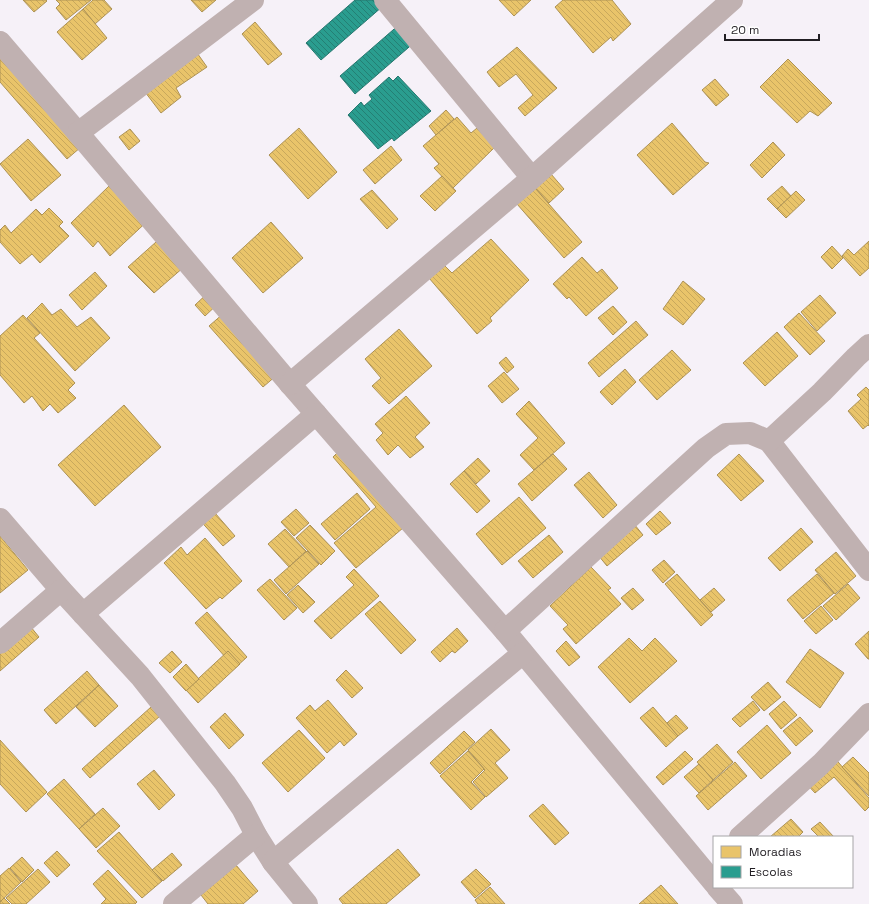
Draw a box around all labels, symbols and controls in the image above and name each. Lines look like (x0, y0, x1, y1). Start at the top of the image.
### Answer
scale bar (725, 16, 819, 42)
text: 20 m (731, 22, 759, 38)
legend (713, 836, 853, 888)
text: Moradias (749, 844, 802, 860)
text: Escolas (749, 864, 793, 880)

